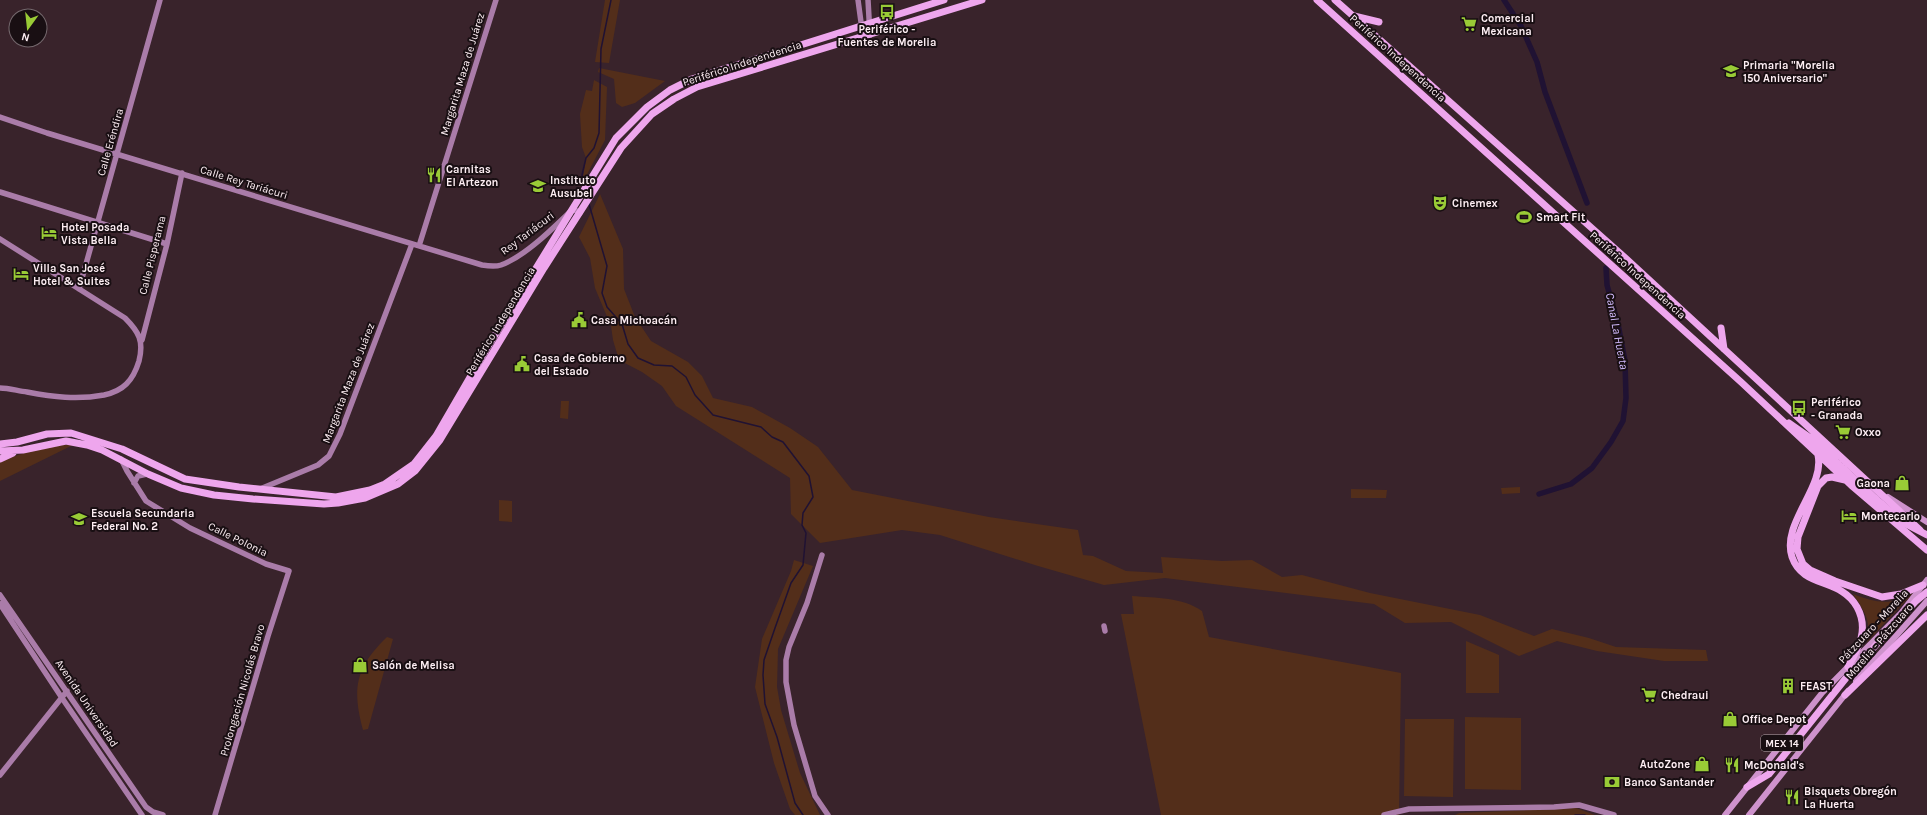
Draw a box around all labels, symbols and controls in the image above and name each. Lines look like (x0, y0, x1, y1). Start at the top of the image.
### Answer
bus stop icon: Periférico - Fuentes de Morelia (878, 3, 896, 21)
north arrow (8, 8, 48, 48)
street label: Margarita Maza de Juárez (438, 11, 487, 137)
street label: Periférico Independencia (1347, 12, 1448, 105)
place label: Comercial Mexicana (1481, 12, 1534, 38)
supermarket icon: Comercial Mexicana (1460, 15, 1478, 33)
place label: Periférico - Fuentes de Morelia (838, 23, 936, 49)
text: N (20, 30, 31, 44)
street label: Periférico Independencia (681, 38, 803, 89)
place label: Primaria "Morelia 150 Aniversario" (1743, 59, 1835, 85)
school or university icon: Primaria "Morelia 150 Aniversario" (1722, 62, 1740, 80)
street label: Calle Eréndira (95, 107, 126, 177)
street label: Calle Rey Tariácuri (199, 163, 289, 202)
place label: Carnitas El Artezon (446, 163, 498, 189)
restaurant icon: Carnitas El Artezon (425, 166, 443, 184)
place label: Instituto Ausubel (550, 174, 596, 200)
school or university icon: Instituto Ausubel (529, 177, 547, 195)
theatre icon: Cinemex (1431, 194, 1449, 212)
place label: Cinemex (1452, 197, 1498, 210)
sports icon: Smart Fit (1515, 208, 1533, 226)
street label: Rey Tariácuri (498, 209, 557, 258)
place label: Smart Fit (1536, 211, 1586, 224)
street label: Calle Pisperama (136, 214, 169, 296)
place label: Hotel Posada Vista Bella (61, 221, 129, 247)
hotel icon: Hotel Posada Vista Bella (40, 224, 58, 242)
street label: Periférico Independencia (1587, 229, 1688, 322)
place label: Villa San José Hotel & Suites (33, 262, 110, 288)
hotel icon: Villa San José Hotel & Suites (12, 265, 30, 283)
street label: Periférico Independencia (463, 265, 538, 378)
water label: Canal La Huerta (1603, 291, 1631, 371)
public building icon: Casa Michoacán (570, 311, 588, 329)
place label: Casa Michoacán (591, 314, 677, 327)
street label: Margarita Maza de Juárez (320, 321, 377, 445)
place label: Casa de Gobierno del Estado (534, 352, 625, 378)
public building icon: Casa de Gobierno del Estado (513, 355, 531, 373)
place label: Periférico - Granada (1811, 396, 1863, 422)
bus stop icon: Periférico - Granada (1790, 399, 1808, 417)
supermarket icon: Oxxo (1834, 423, 1852, 441)
place label: Oxxo (1855, 426, 1881, 439)
shop icon: Gaona (1893, 474, 1911, 492)
place label: Gaona (1857, 477, 1890, 490)
place label: Escuela Secundaria Federal No. 2 (91, 507, 194, 533)
hotel icon: Montecarlo (1840, 507, 1858, 525)
school or university icon: Escuela Secundaria Federal No. 2 (70, 510, 88, 528)
place label: Montecarlo (1861, 510, 1920, 523)
street label: Calle Polonia (206, 519, 270, 559)
street label: Pátzcuaro - Morelia (1836, 587, 1911, 666)
street label: Morelia - Pátzcuaro (1843, 601, 1916, 682)
street label: Prolongación Nicolás Bravo (217, 623, 268, 758)
shop icon: Salón de Melisa (351, 656, 369, 674)
street label: Avenida Universidad (52, 657, 121, 750)
place label: Salón de Melisa (372, 659, 455, 672)
building icon: FEAST (1779, 677, 1797, 695)
place label: FEAST (1800, 680, 1832, 693)
supermarket icon: Chedraui (1640, 686, 1658, 704)
place label: Chedraui (1661, 689, 1709, 702)
shop icon: Office Depot (1721, 710, 1739, 728)
place label: Office Depot (1742, 713, 1807, 726)
road number: MEX 14 (1761, 735, 1803, 751)
shop icon: AutoZone (1693, 755, 1711, 773)
restaurant icon: McDonald's (1723, 756, 1741, 774)
place label: AutoZone (1640, 758, 1690, 771)
place label: McDonald's (1744, 759, 1805, 772)
bank icon: Banco Santander (1603, 773, 1621, 791)
place label: Banco Santander (1624, 776, 1715, 789)
place label: Bisquets Obregón La Huerta (1804, 785, 1897, 811)
restaurant icon: Bisquets Obregón La Huerta (1783, 788, 1801, 806)

